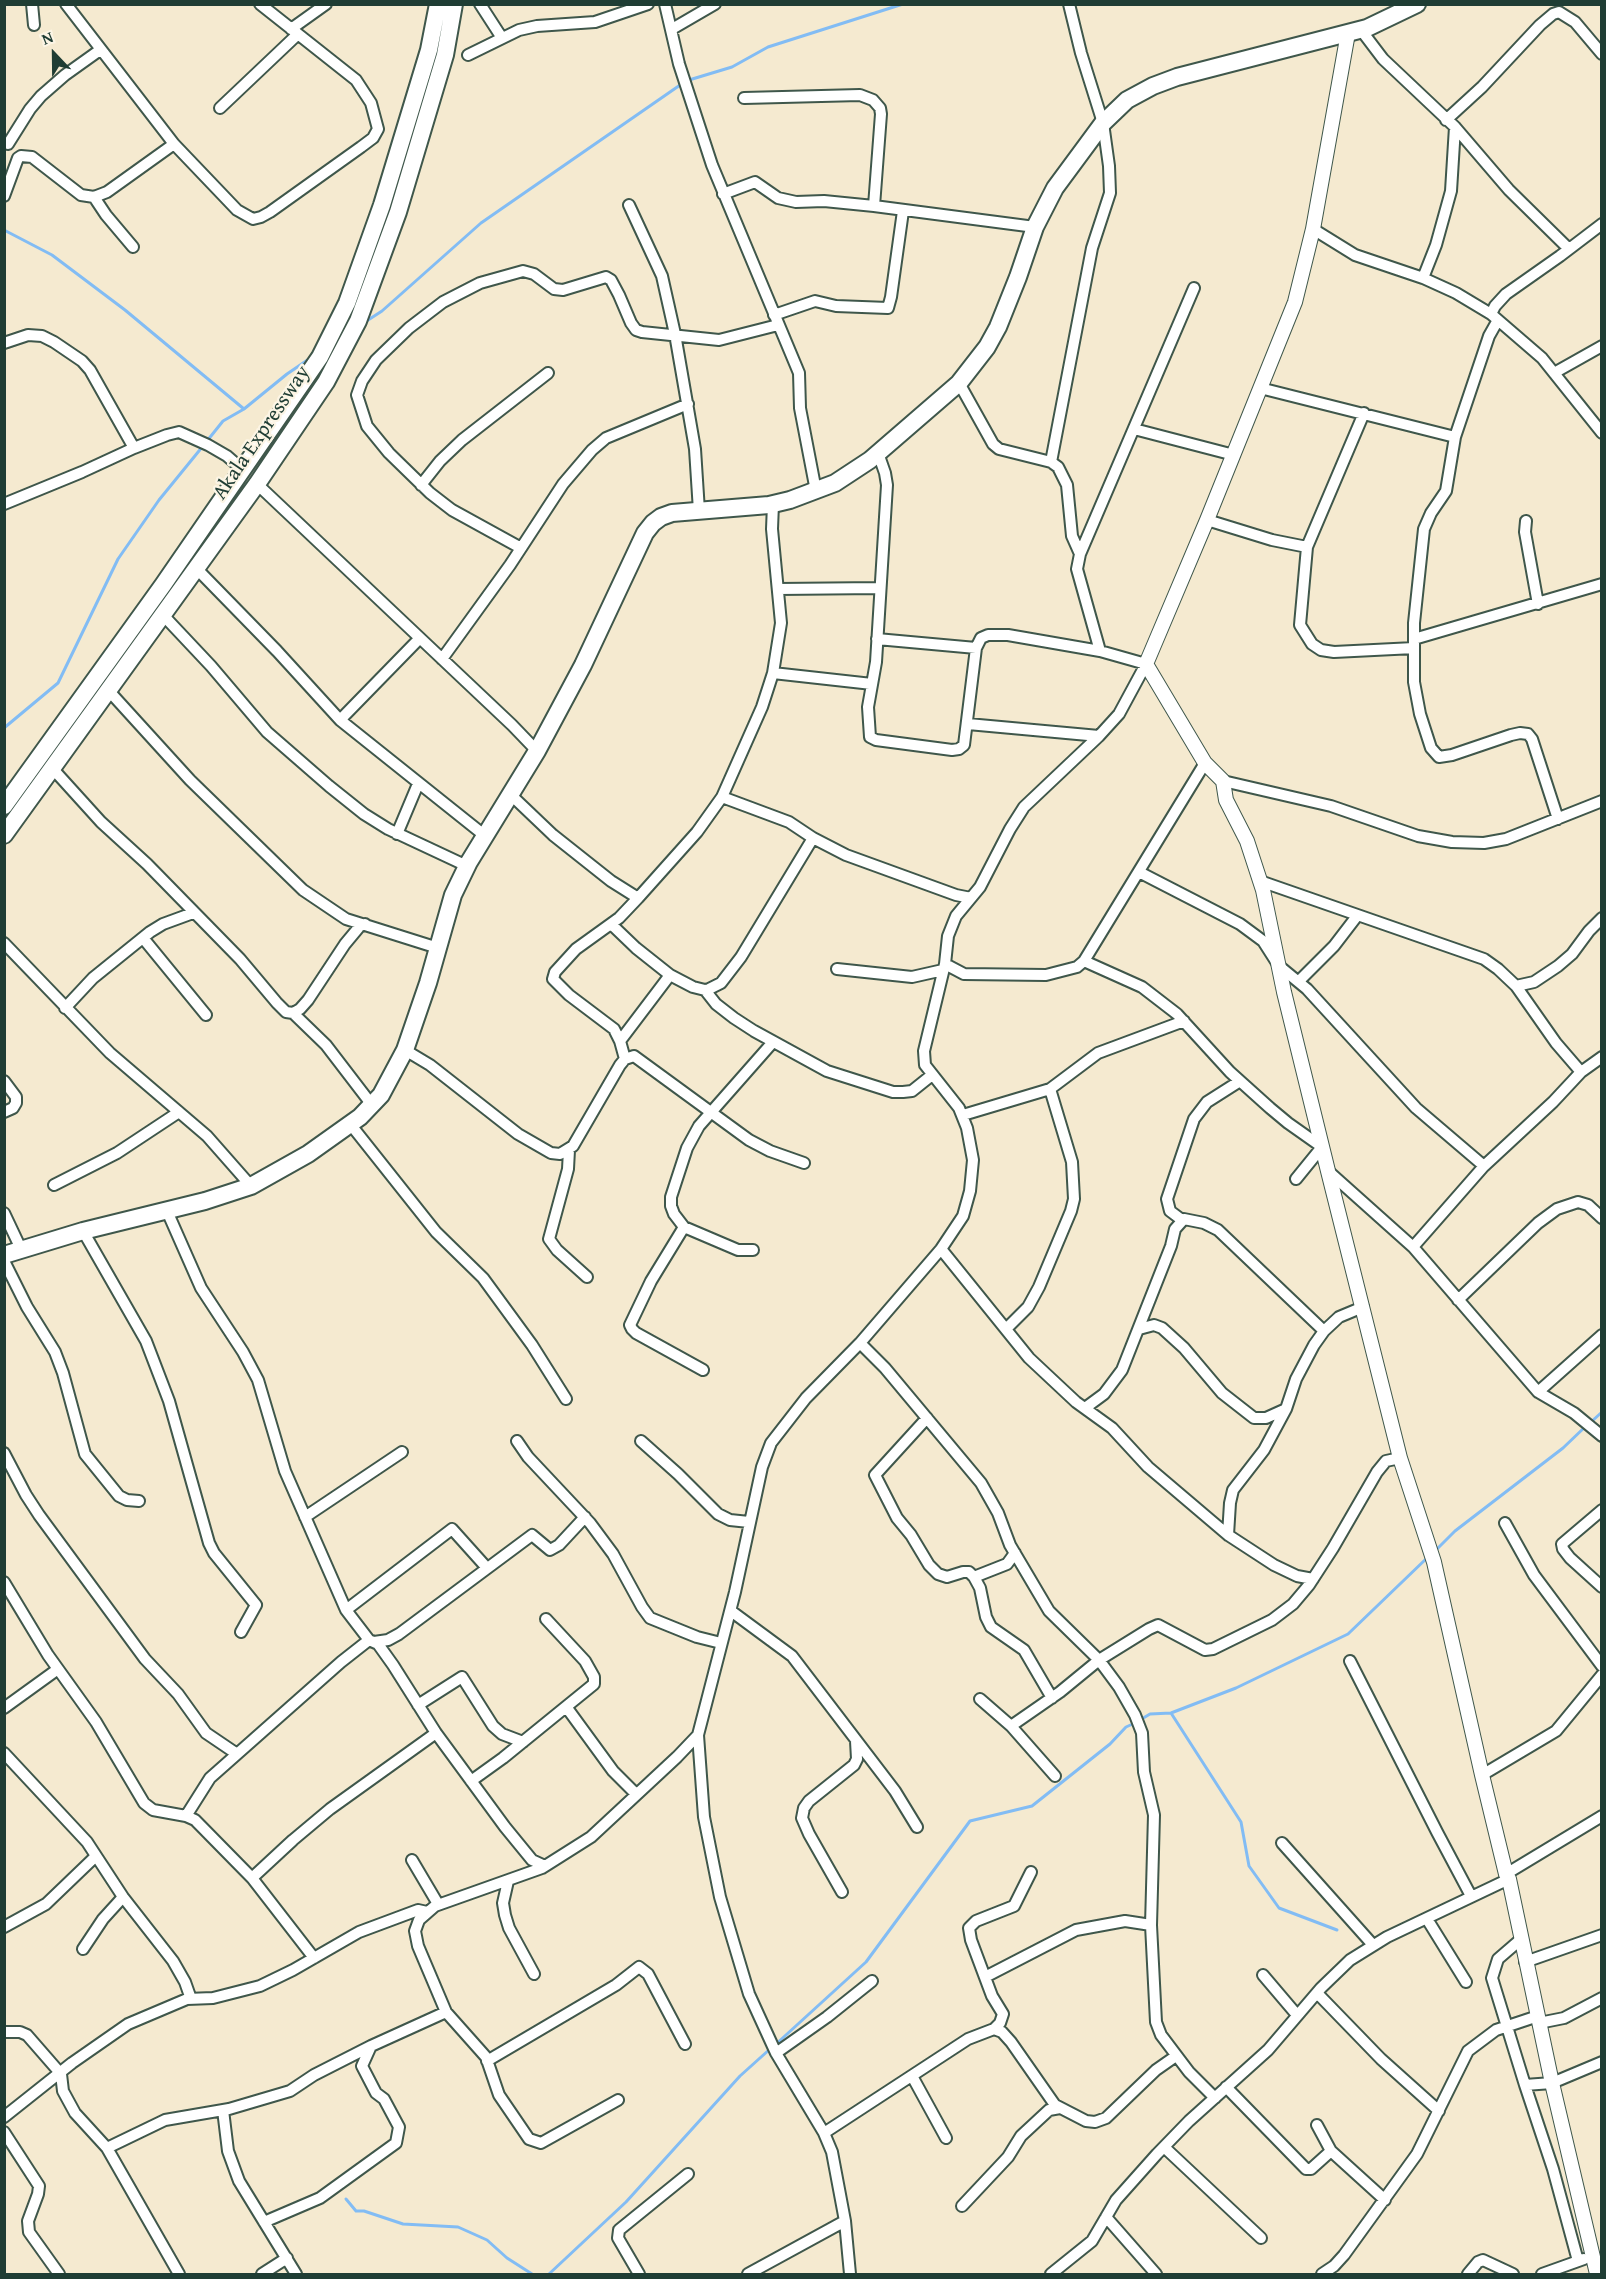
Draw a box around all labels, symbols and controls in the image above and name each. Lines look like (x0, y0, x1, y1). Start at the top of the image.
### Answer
north arrow (24, 24, 84, 84)
text: N (38, 24, 57, 50)
street label: Akala Expressway (208, 361, 316, 505)

